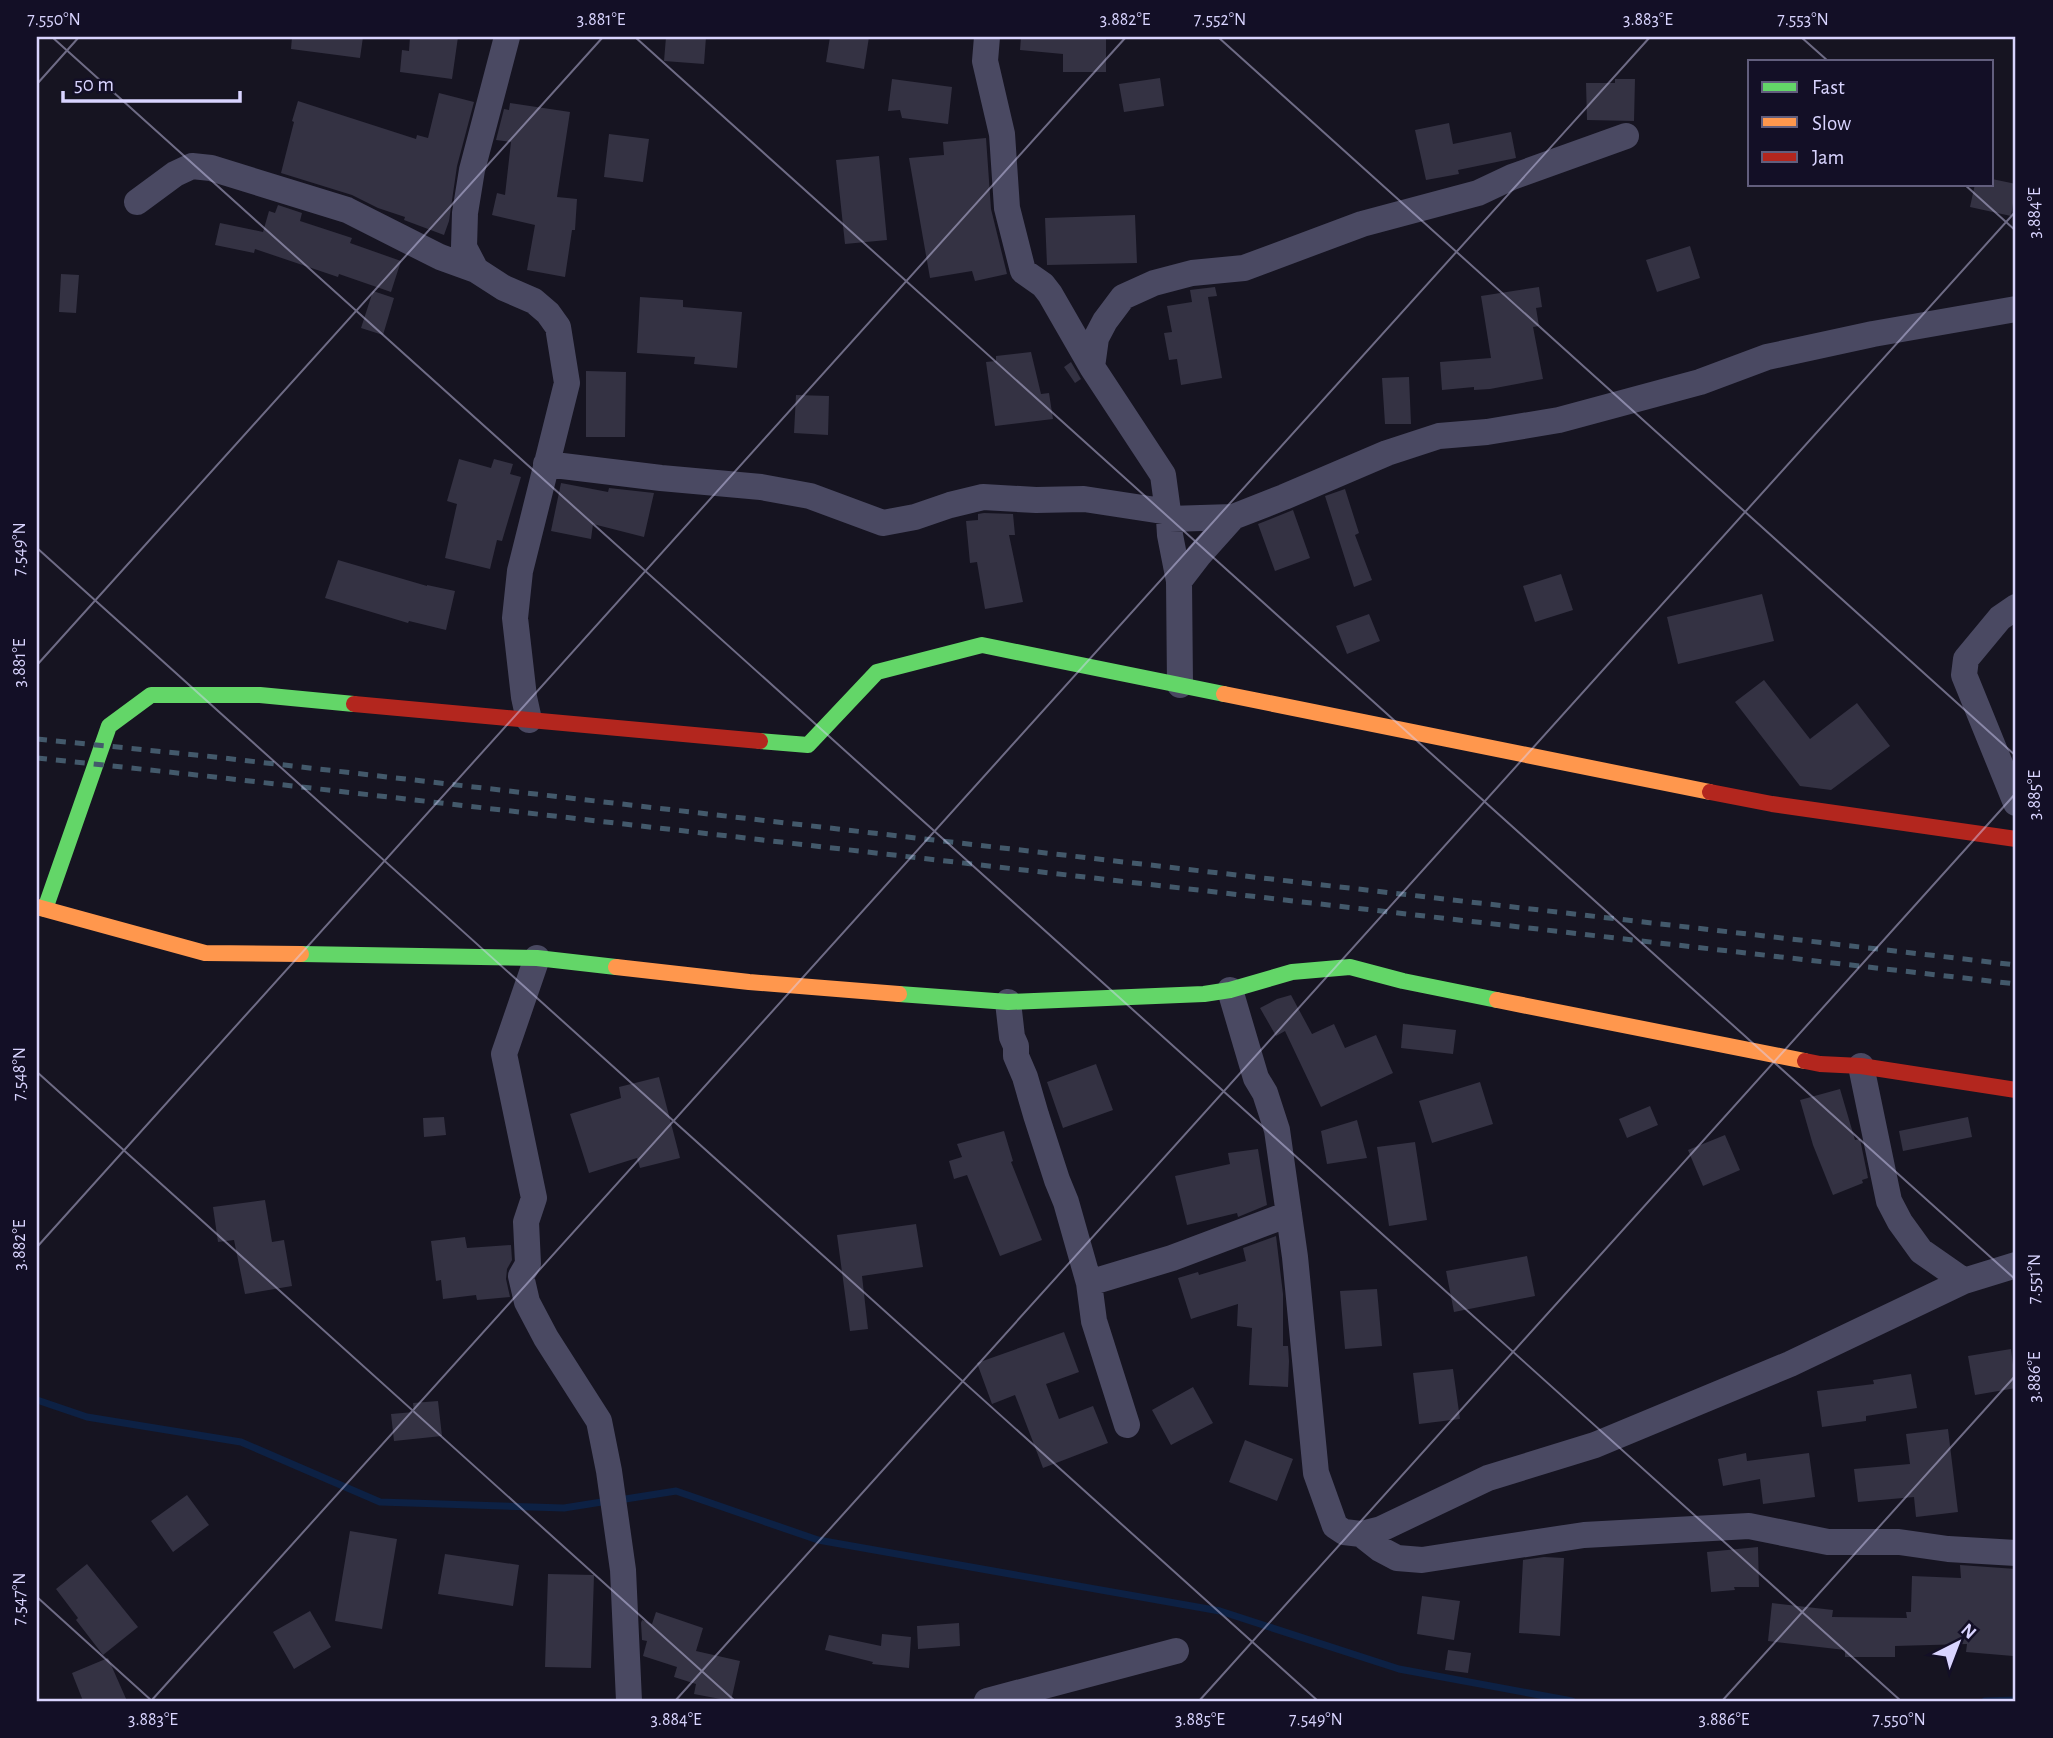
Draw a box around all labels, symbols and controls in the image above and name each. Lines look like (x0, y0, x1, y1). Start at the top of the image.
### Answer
text: 7.550°N (27, 11, 81, 29)
text: 3.881°E (577, 11, 626, 29)
text: 3.882°E (1100, 11, 1151, 29)
text: 7.552°N (1194, 11, 1246, 29)
text: 3.883°E (1623, 11, 1673, 29)
text: 7.553°N (1777, 11, 1829, 29)
scale bar (63, 60, 240, 104)
legend (1748, 60, 1994, 186)
text: 50 m (74, 74, 114, 95)
text: Fast (1812, 77, 1845, 98)
text: Slow (1812, 113, 1851, 134)
text: Jam (1812, 147, 1844, 168)
text: 3.884°E (2026, 187, 2044, 239)
text: 7.549°N (11, 522, 29, 576)
text: 3.881°E (11, 638, 29, 687)
text: 3.885°E (2026, 770, 2044, 820)
text: 7.548°N (11, 1047, 29, 1101)
text: 3.882°E (11, 1219, 29, 1270)
text: 7.551°N (2026, 1254, 2044, 1304)
text: 3.886°E (2026, 1351, 2044, 1403)
text: 7.547°N (11, 1573, 29, 1625)
north arrow (1924, 1608, 1994, 1678)
text: N (1957, 1620, 1980, 1643)
text: 3.883°E (128, 1711, 178, 1729)
text: 3.884°E (650, 1711, 702, 1729)
text: 3.885°E (1175, 1711, 1225, 1729)
text: 7.549°N (1289, 1711, 1343, 1729)
text: 3.886°E (1698, 1711, 1750, 1729)
text: 7.550°N (1872, 1711, 1926, 1729)

